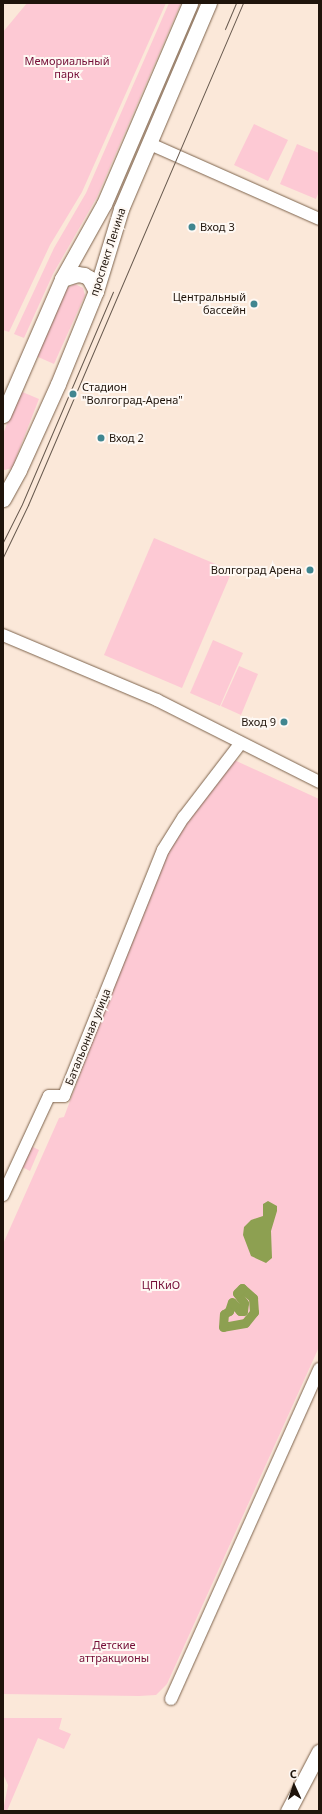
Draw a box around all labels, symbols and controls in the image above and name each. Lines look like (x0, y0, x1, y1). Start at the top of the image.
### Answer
park label: Мемориальный парк (24, 55, 110, 81)
street label: проспект Ленина (88, 206, 128, 298)
place label: Вход 3 (200, 220, 235, 234)
marker: Вход 3 (187, 222, 197, 232)
place label: Центральный бассейн (173, 291, 246, 317)
marker: Центральный бассейн (249, 299, 259, 309)
place label: Стадион "Волгоград-Арена" (82, 381, 183, 407)
marker: Стадион "Волгоград-Арена" (67, 388, 79, 400)
place label: Вход 2 (109, 431, 144, 445)
marker: Вход 2 (96, 433, 106, 443)
place label: Волгоград Арена (211, 563, 302, 577)
marker: Волгоград Арена (305, 565, 315, 575)
place label: Вход 9 (241, 715, 276, 729)
marker: Вход 9 (279, 717, 289, 727)
street label: Батальонная улица (63, 987, 113, 1087)
park label: ЦПКиО (142, 1278, 180, 1292)
park label: Детские аттракционы (79, 1639, 149, 1665)
north arrow (274, 1766, 314, 1806)
text: С (289, 1766, 297, 1781)

